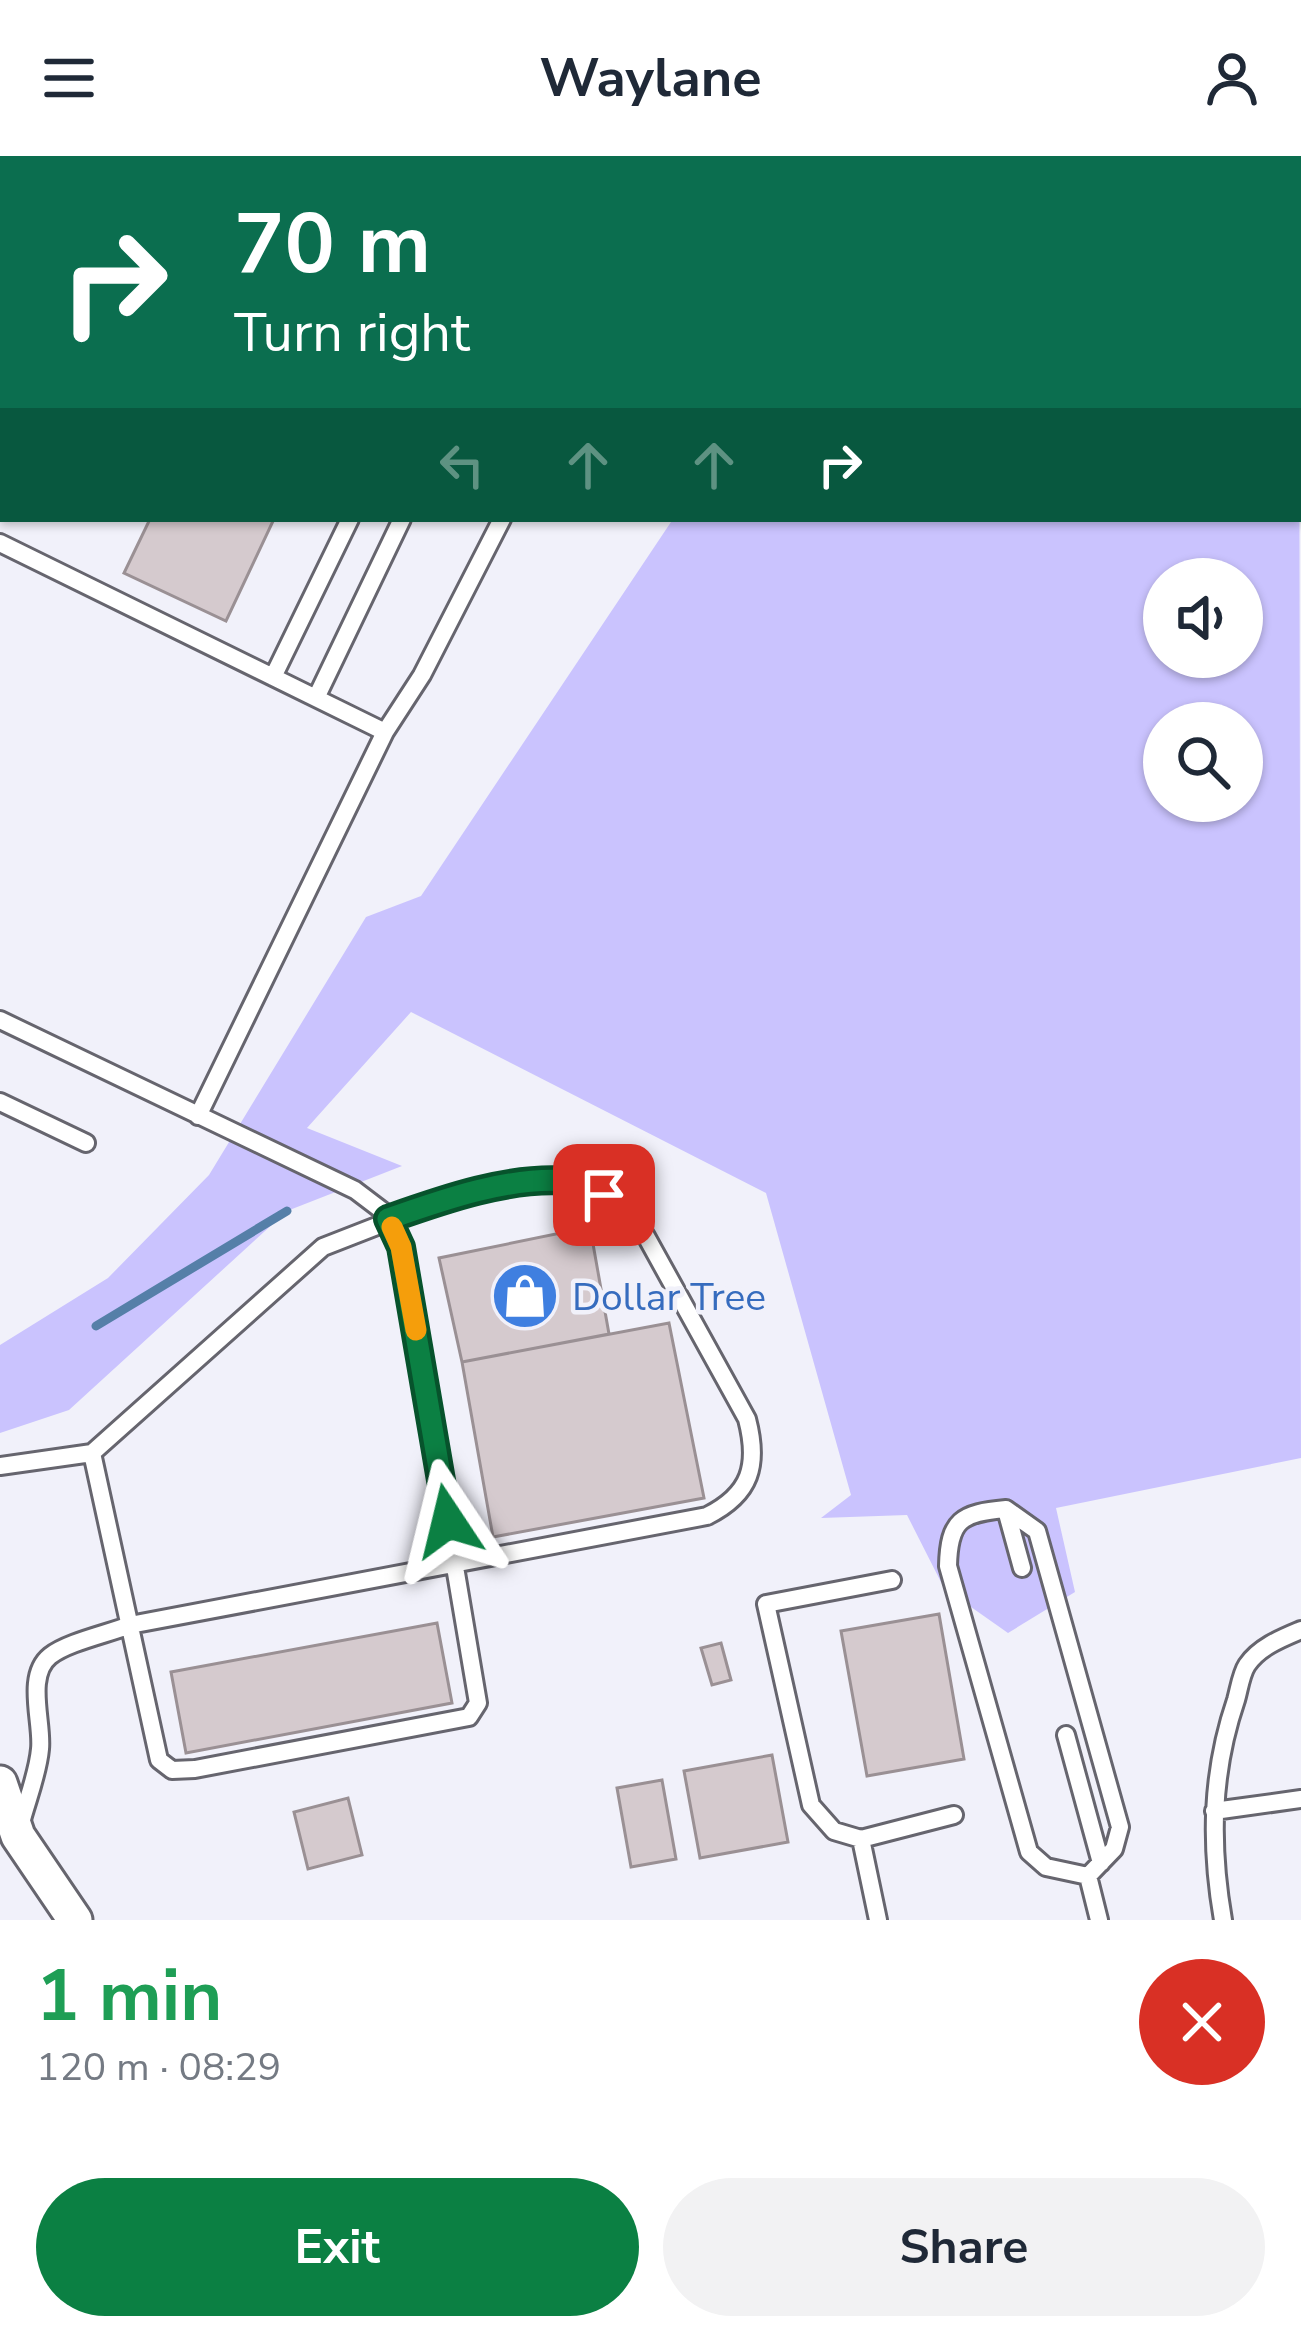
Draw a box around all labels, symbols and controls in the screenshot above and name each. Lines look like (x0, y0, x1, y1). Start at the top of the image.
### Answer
text: Waylane (539, 41, 762, 115)
icon: menu (36, 45, 102, 111)
icon: person (1199, 45, 1265, 111)
text: 70 m (234, 187, 431, 302)
icon: right (36, 204, 192, 360)
text: Turn right (234, 296, 470, 370)
icon: left (429, 432, 495, 498)
icon: ahead (555, 432, 621, 498)
icon: ahead (681, 432, 747, 498)
icon: right (807, 432, 873, 498)
map controls (1143, 558, 1263, 822)
button: sound (1143, 558, 1263, 678)
button: search (1143, 702, 1263, 822)
pin (553, 1144, 655, 1246)
icon: arrive (571, 1162, 637, 1228)
shop icon: Dollar Tree (490, 1261, 560, 1331)
place label: Dollar Tree (572, 1271, 766, 1324)
position arrow (385, 1458, 511, 1584)
text: 1 min (36, 1947, 222, 2045)
button: close (1139, 1959, 1265, 2085)
text: 120 m · 08:29 (36, 2041, 281, 2094)
button: Exit (36, 2178, 639, 2316)
button: Share (663, 2178, 1265, 2316)

